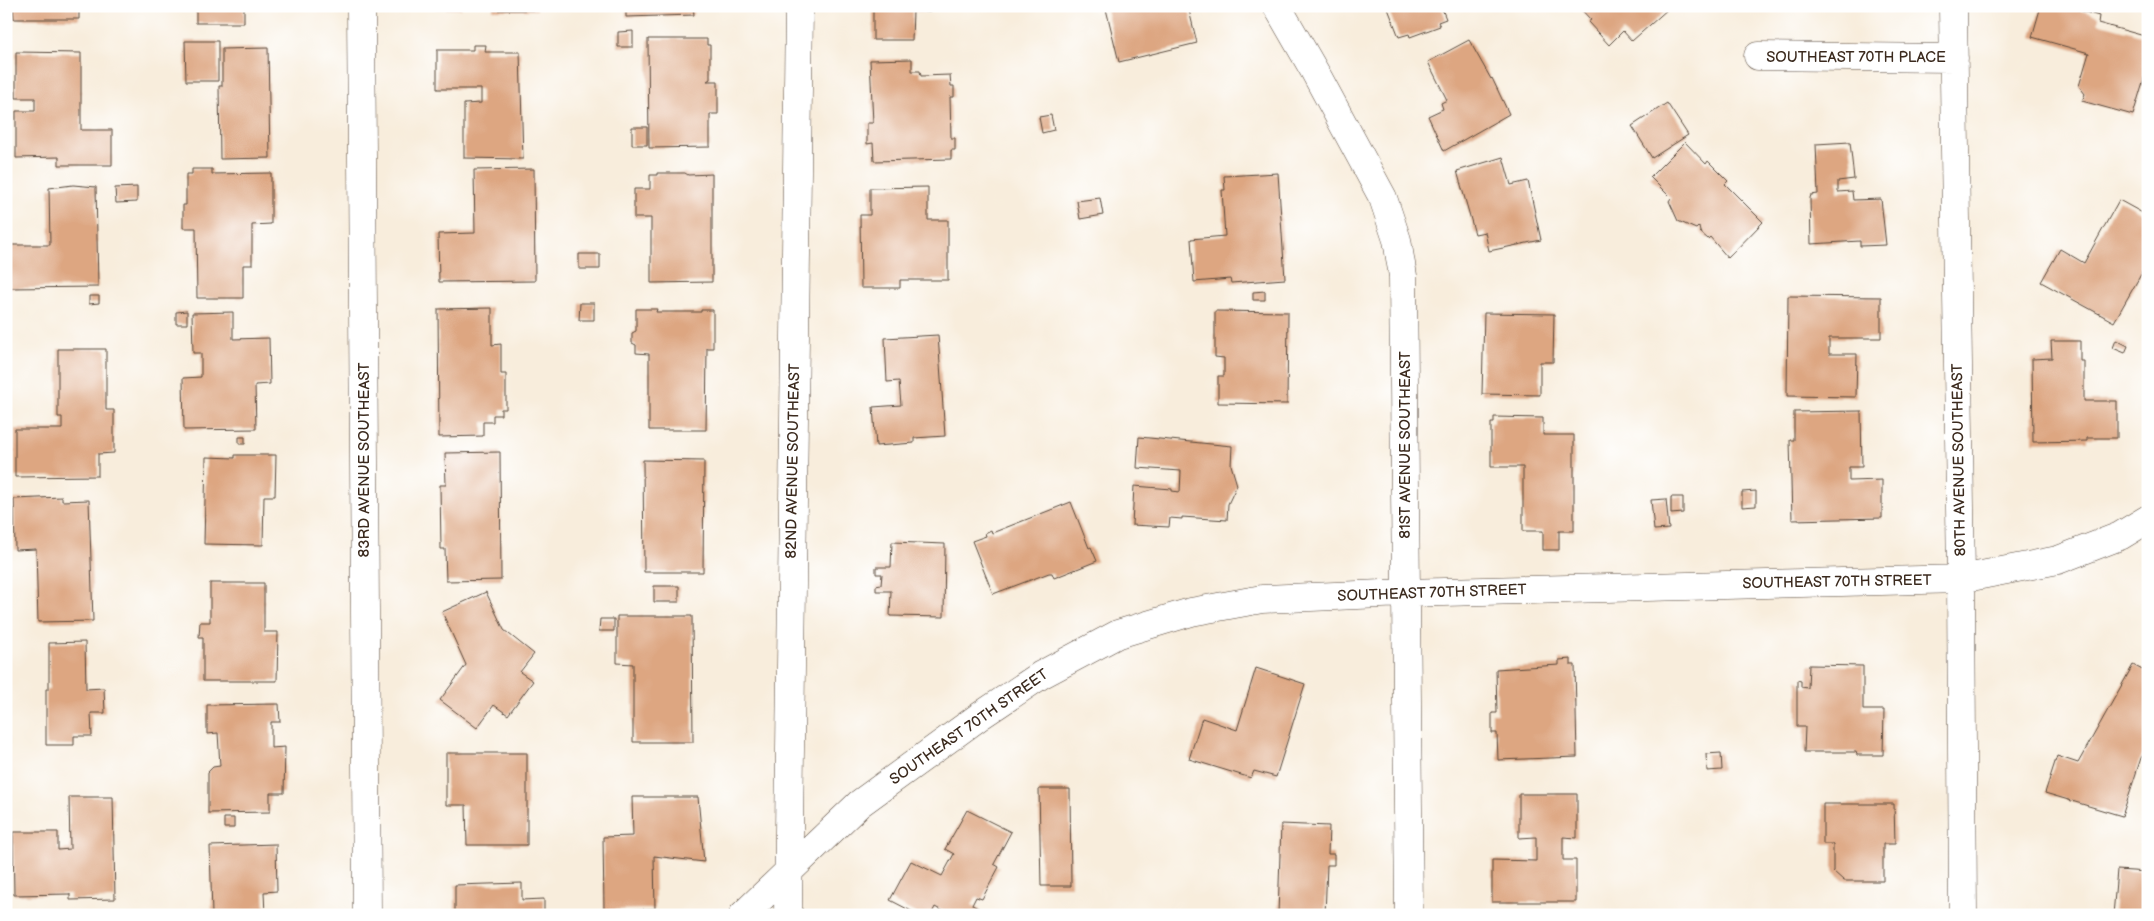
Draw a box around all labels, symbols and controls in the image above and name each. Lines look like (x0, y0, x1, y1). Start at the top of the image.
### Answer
street label: SOUTHEAST 70TH PLACE (1766, 48, 1946, 67)
street label: 81ST AVENUE SOUTHEAST (1396, 351, 1415, 539)
street label: 83RD AVENUE SOUTHEAST (355, 363, 374, 557)
street label: 82ND AVENUE SOUTHEAST (782, 363, 804, 559)
street label: 80TH AVENUE SOUTHEAST (1948, 363, 1970, 557)
street label: SOUTHEAST 70TH STREET (1742, 571, 1932, 593)
street label: SOUTHEAST 70TH STREET (1337, 580, 1527, 606)
street label: SOUTHEAST 70TH STREET (886, 665, 1052, 789)

